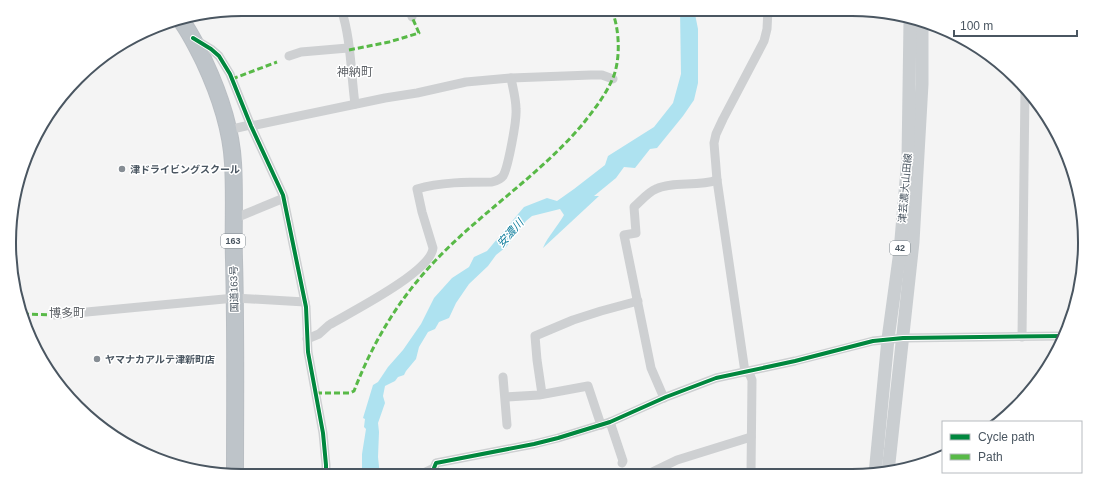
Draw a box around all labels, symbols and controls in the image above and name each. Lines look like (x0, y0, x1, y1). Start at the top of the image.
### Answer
scale bar (954, 12, 1077, 38)
text: 100 m (960, 19, 993, 33)
district label: 神納町 (337, 65, 373, 79)
street label: 津芸濃大山田線 (896, 153, 914, 223)
marker: 津ドライビングスクール (117, 164, 127, 174)
place label: 津ドライビングスクール (130, 164, 240, 175)
water label: 安濃川 (495, 216, 526, 249)
road number: 163 (221, 234, 245, 248)
road number: 42 (890, 241, 910, 255)
street label: 国道163号 (228, 266, 240, 312)
district label: 博多町 (49, 306, 85, 320)
marker: ヤマナカアルテ津新町店 (92, 354, 102, 364)
place label: ヤマナカアルテ津新町店 (105, 354, 215, 365)
legend (942, 421, 1082, 473)
text: Cycle path (978, 430, 1035, 444)
text: Path (978, 450, 1003, 464)

